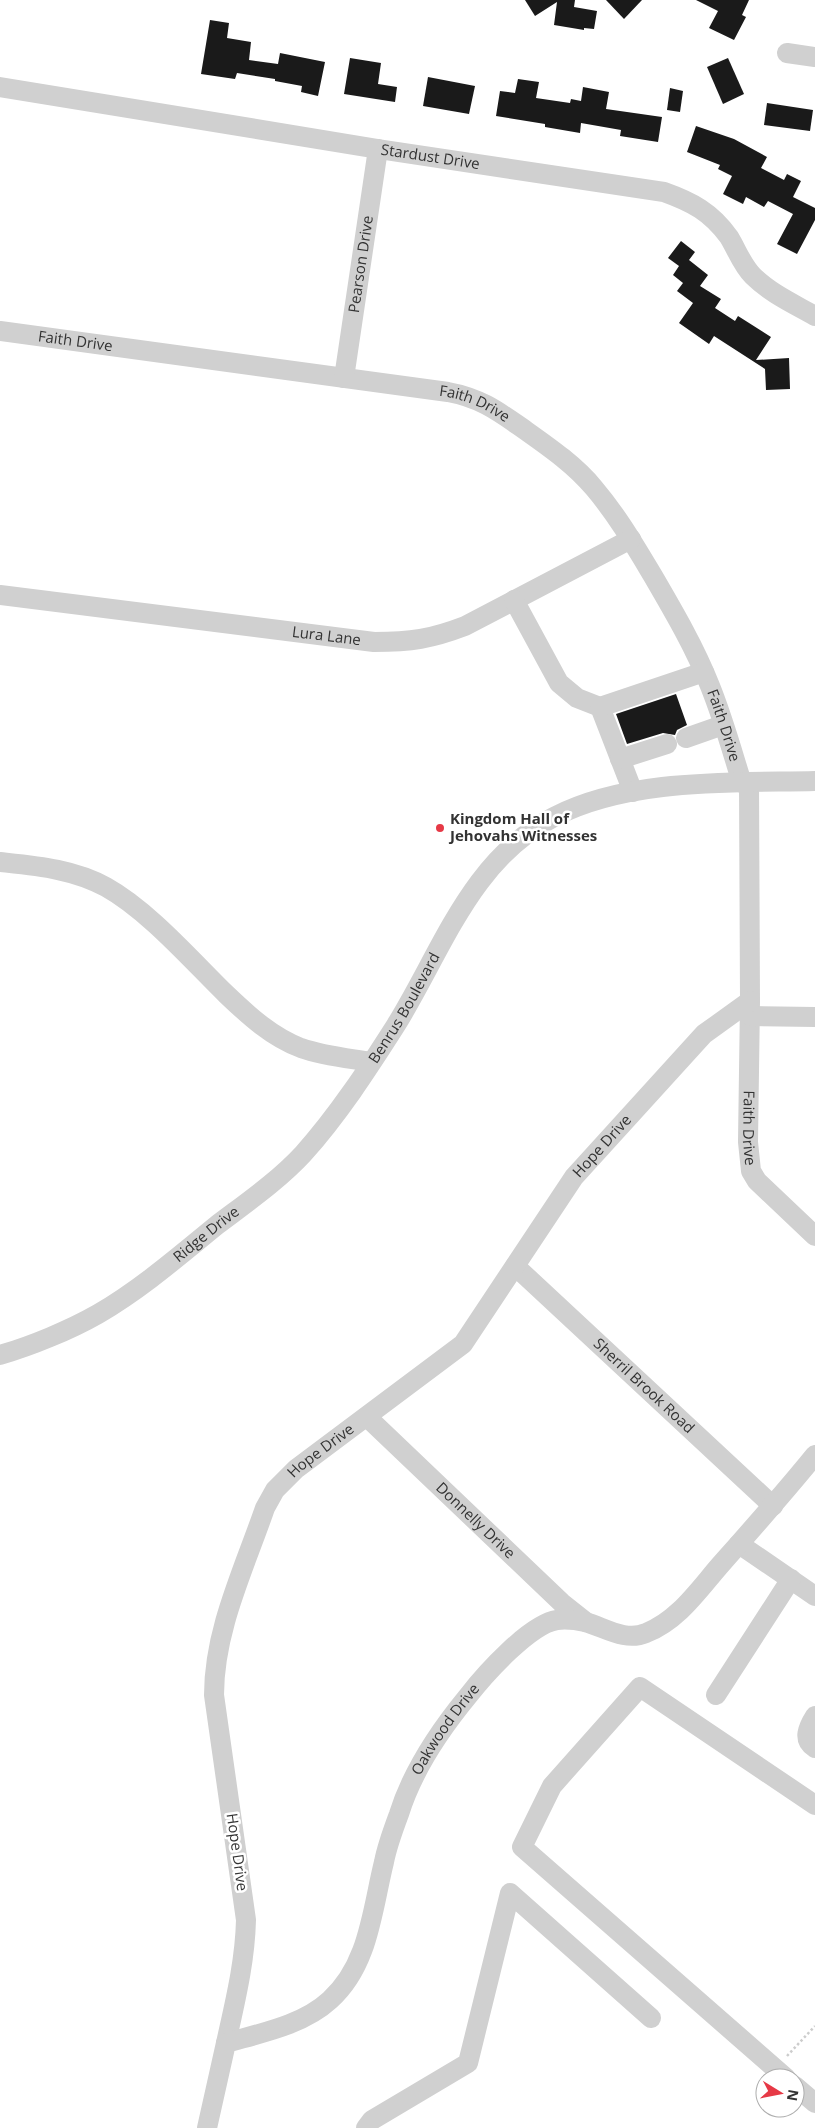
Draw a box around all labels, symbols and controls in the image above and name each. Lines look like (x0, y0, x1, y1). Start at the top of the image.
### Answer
street label: Stardust Drive (380, 139, 481, 173)
street label: Pearson Drive (343, 214, 377, 314)
street label: Faith Drive (37, 325, 114, 355)
street label: Faith Drive (438, 380, 514, 426)
street label: Lura Lane (291, 621, 362, 649)
street label: Faith Drive (703, 686, 746, 764)
place label: Kingdom Hall of Jehovahs Witnesses (448, 808, 597, 845)
marker: Kingdom Hall of Jehovahs Witnesses (434, 822, 446, 834)
street label: Benrus Boulevard (363, 949, 444, 1067)
street label: Faith Drive (739, 1090, 761, 1166)
street label: Hope Drive (567, 1110, 635, 1181)
street label: Ridge Drive (168, 1201, 243, 1266)
street label: Sherril Brook Road (590, 1333, 699, 1437)
street label: Hope Drive (282, 1418, 357, 1481)
street label: Donnelly Drive (432, 1477, 520, 1562)
street label: Oakwood Drive (406, 1679, 483, 1778)
street label: Hope Drive (223, 1812, 253, 1892)
north arrow (755, 2068, 805, 2118)
text: N (783, 2088, 804, 2103)

